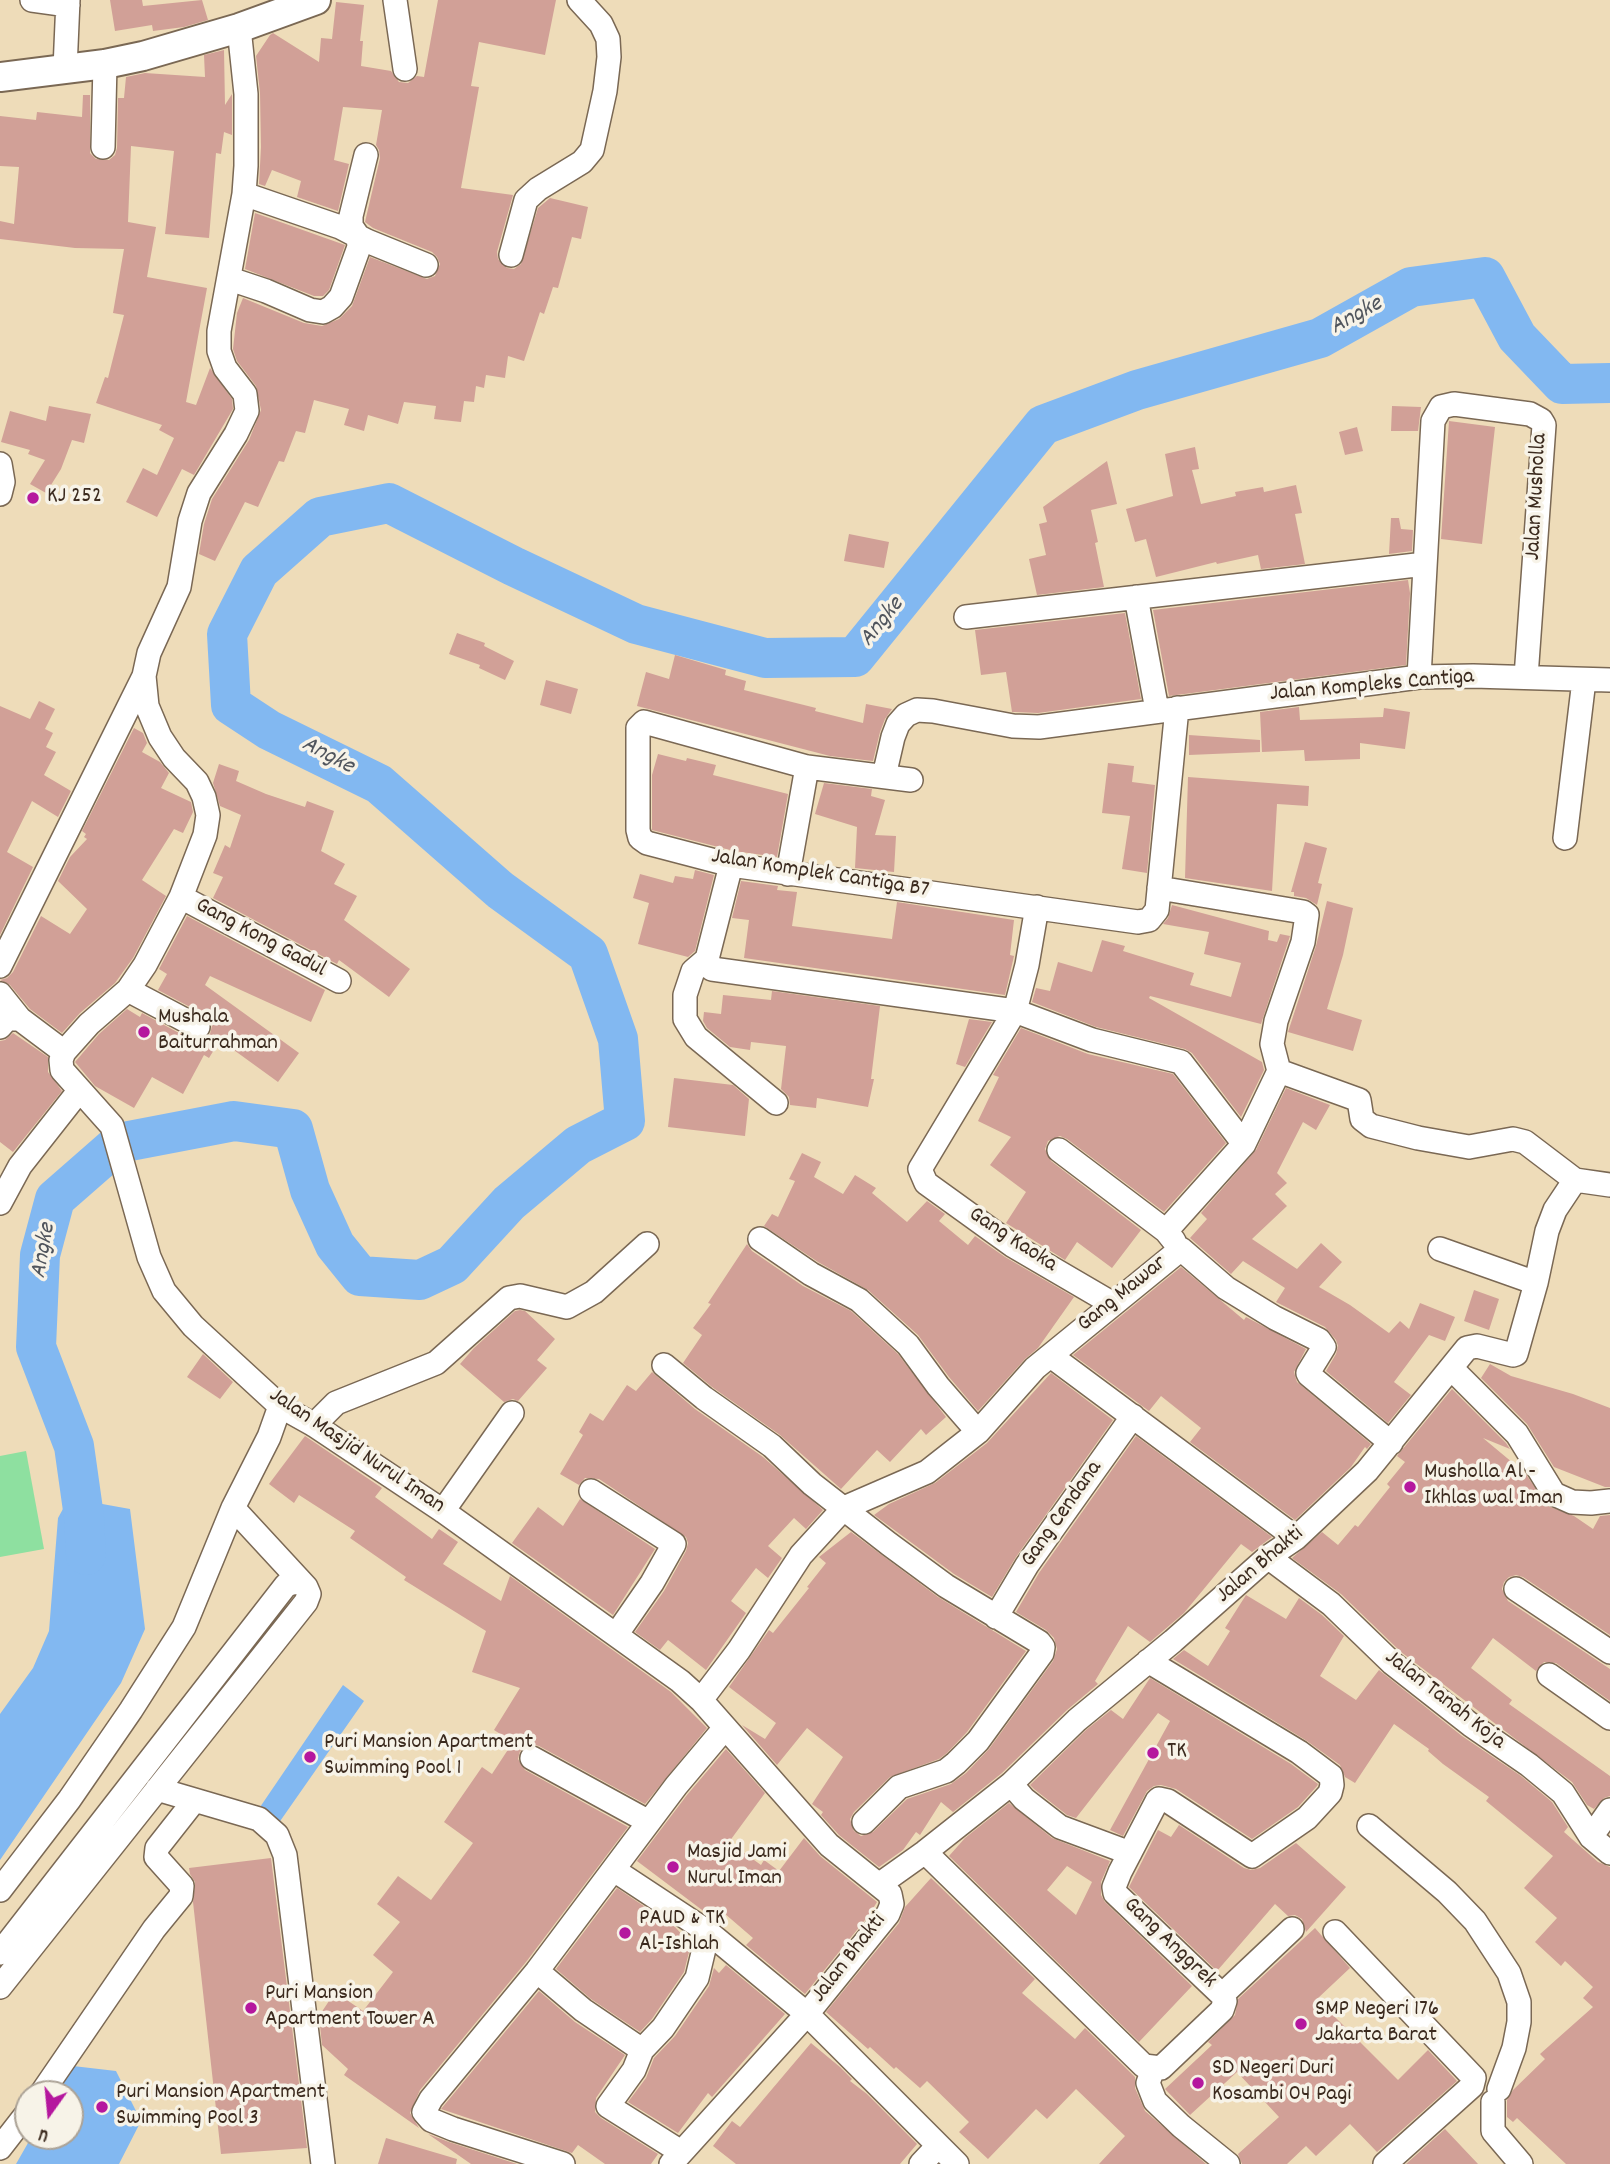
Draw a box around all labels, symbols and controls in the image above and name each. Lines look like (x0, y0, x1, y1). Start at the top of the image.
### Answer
water label: Angke (1326, 291, 1388, 343)
street label: Jalan Musholla (1521, 433, 1555, 561)
place label: KJ 252 (47, 484, 102, 512)
marker: KJ 252 (25, 490, 41, 506)
water label: Angke (854, 593, 912, 653)
street label: Jalan Kompleks Cantiga (1269, 664, 1475, 710)
water label: Angke (296, 731, 358, 783)
street label: Jalan Komplek Cantiga B7 (709, 844, 931, 906)
street label: Gang Kong Gadul (190, 893, 330, 985)
place label: Mushala Baiturrahman (158, 1005, 278, 1059)
marker: Mushala Baiturrahman (136, 1024, 152, 1040)
street label: Gang Kaoka (962, 1202, 1062, 1280)
water label: Angke (26, 1221, 64, 1281)
street label: Gang Mawar (1073, 1251, 1173, 1339)
street label: Jalan Masjid Nurul Iman (263, 1383, 449, 1521)
street label: Gang Cendana (1016, 1457, 1110, 1573)
place label: Musholla Al - Ikhlas wal Iman (1424, 1460, 1563, 1514)
marker: Musholla Al - Ikhlas wal Iman (1402, 1479, 1418, 1495)
street label: Jalan Bhakti (1212, 1521, 1310, 1611)
street label: Jalan Tanah Koja (1378, 1645, 1510, 1757)
place label: Puri Mansion Apartment Swimming Pool 1 (324, 1730, 533, 1784)
place label: TK (1167, 1739, 1187, 1767)
marker: TK (1145, 1745, 1161, 1761)
marker: Puri Mansion Apartment Swimming Pool 1 (302, 1749, 318, 1765)
place label: Masjid Jami Nurul Iman (687, 1840, 786, 1894)
marker: Masjid Jami Nurul Iman (665, 1859, 681, 1875)
street label: Gang Anggrek (1116, 1892, 1222, 1996)
place label: PAUD & TK Al-Ishlah (639, 1906, 725, 1960)
street label: Jalan Bhakti (807, 1909, 893, 2009)
marker: PAUD & TK Al-Ishlah (617, 1925, 633, 1941)
place label: Puri Mansion Apartment Tower A (265, 1981, 435, 2035)
place label: SMP Negeri 176 Jakarta Barat (1315, 1997, 1439, 2051)
marker: Puri Mansion Apartment Tower A (243, 2000, 259, 2016)
marker: SMP Negeri 176 Jakarta Barat (1293, 2016, 1309, 2032)
place label: SD Negeri Duri Kosambi 04 Pagi (1212, 2056, 1351, 2110)
marker: SD Negeri Duri Kosambi 04 Pagi (1190, 2075, 1206, 2091)
north arrow (14, 2080, 84, 2150)
place label: Puri Mansion Apartment Swimming Pool 3 (116, 2080, 325, 2134)
marker: Puri Mansion Apartment Swimming Pool 3 (94, 2099, 110, 2115)
text: U (36, 2120, 52, 2148)

